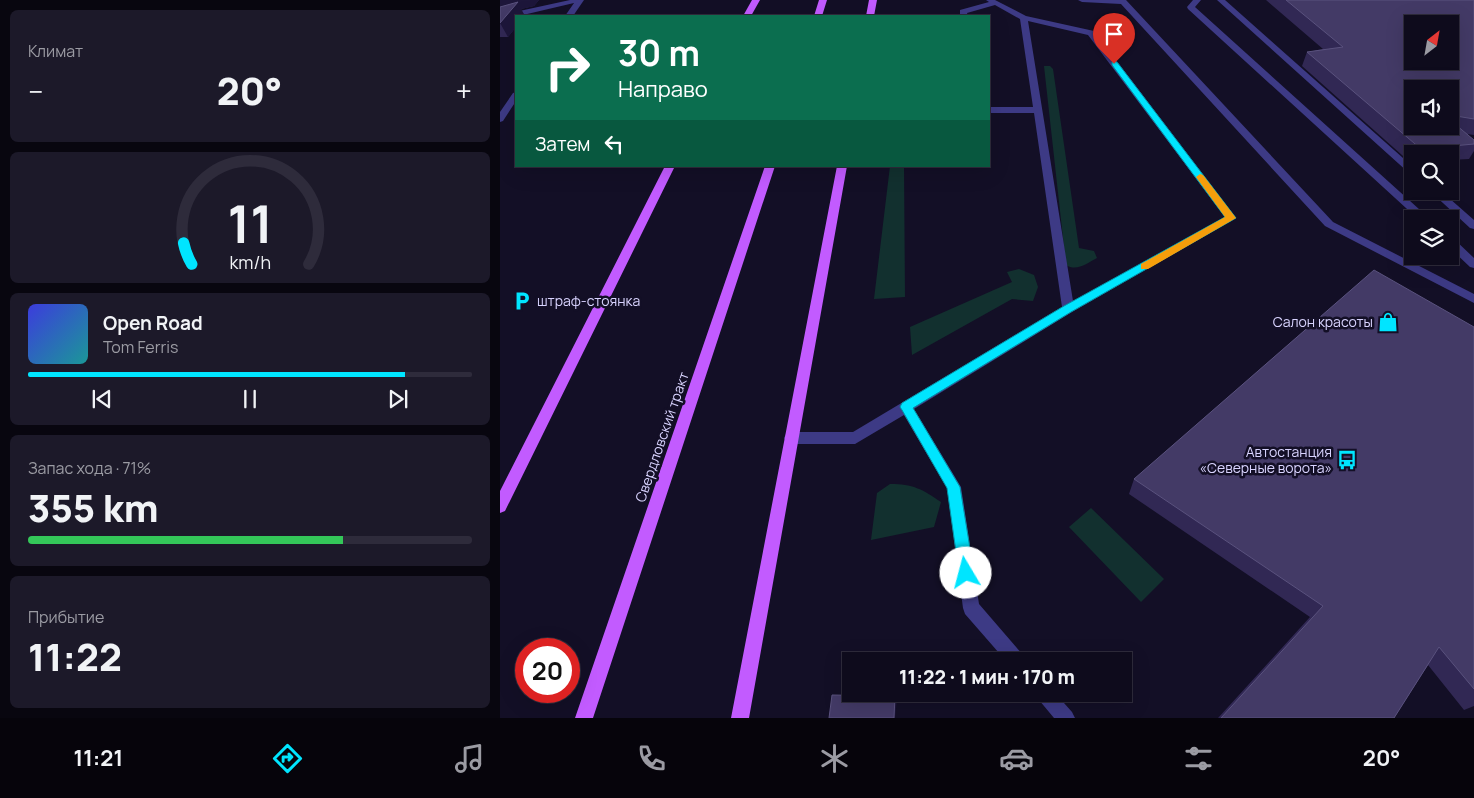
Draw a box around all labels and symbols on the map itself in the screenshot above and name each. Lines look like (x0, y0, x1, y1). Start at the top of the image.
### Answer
pin (1093, 13, 1135, 64)
north arrow (1404, 15, 1459, 70)
parking icon: штраф-стоянка (511, 290, 533, 312)
place label: штраф-стоянка (537, 291, 640, 310)
shop icon: Салон красоты (1377, 311, 1399, 333)
place label: Салон красоты (1273, 312, 1373, 331)
street label: Свердловский тракт (630, 369, 693, 505)
place label: Автостанция «Северные ворота» (1199, 442, 1332, 477)
bus stop icon: Автостанция «Северные ворота» (1336, 449, 1358, 471)
position arrow (939, 546, 991, 598)
speed limit sign: 20 (515, 638, 580, 703)

